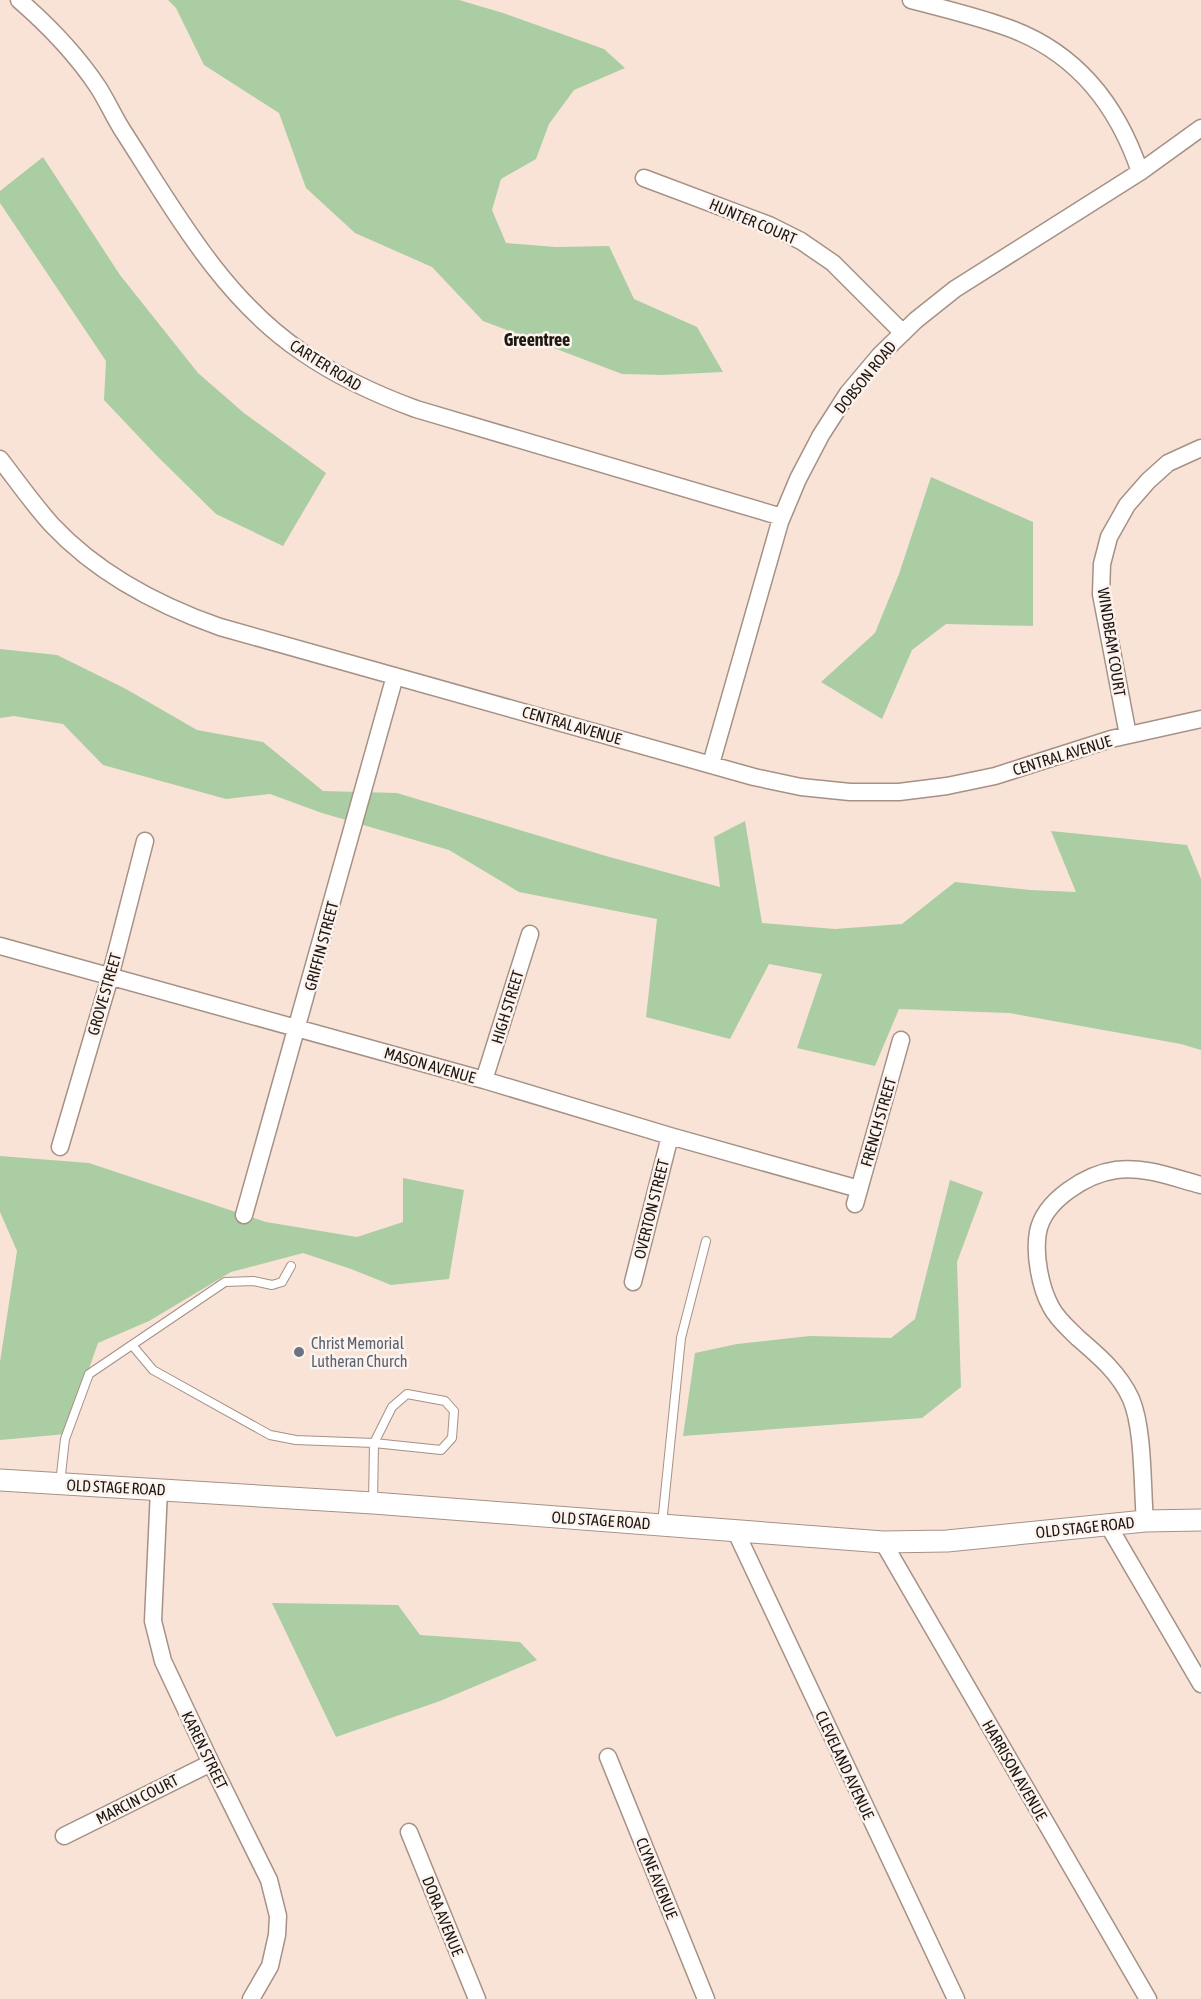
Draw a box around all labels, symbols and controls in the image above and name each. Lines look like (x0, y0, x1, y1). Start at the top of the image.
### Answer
street label: HUNTER COURT (707, 195, 799, 247)
district label: Greentree (504, 329, 570, 350)
street label: CARTER ROAD (287, 336, 365, 394)
street label: DOBSON ROAD (830, 337, 900, 417)
street label: WINDBEAM COURT (1095, 586, 1129, 698)
street label: CENTRAL AVENUE (520, 702, 624, 748)
street label: CENTRAL AVENUE (1010, 731, 1114, 779)
street label: GRIFFIN STREET (300, 899, 342, 993)
street label: GROVE STREET (84, 951, 124, 1037)
street label: HIGH STREET (487, 968, 527, 1046)
street label: MASON AVENUE (382, 1043, 478, 1087)
street label: FRENCH STREET (857, 1075, 899, 1169)
street label: OVERTON STREET (630, 1157, 672, 1261)
place label: Christ Memorial Lutheran Church (311, 1334, 407, 1370)
marker: Christ Memorial Lutheran Church (292, 1345, 306, 1359)
street label: OLD STAGE ROAD (66, 1475, 166, 1499)
street label: OLD STAGE ROAD (551, 1508, 651, 1532)
street label: OLD STAGE ROAD (1035, 1513, 1135, 1541)
street label: KAREN STREET (178, 1708, 232, 1792)
street label: CLEVELAND AVENUE (812, 1708, 878, 1822)
street label: HARRISON AVENUE (979, 1717, 1051, 1823)
street label: MARCIN COURT (93, 1771, 181, 1827)
street label: CLYNE AVENUE (633, 1835, 681, 1921)
street label: DORA AVENUE (419, 1874, 467, 1959)

